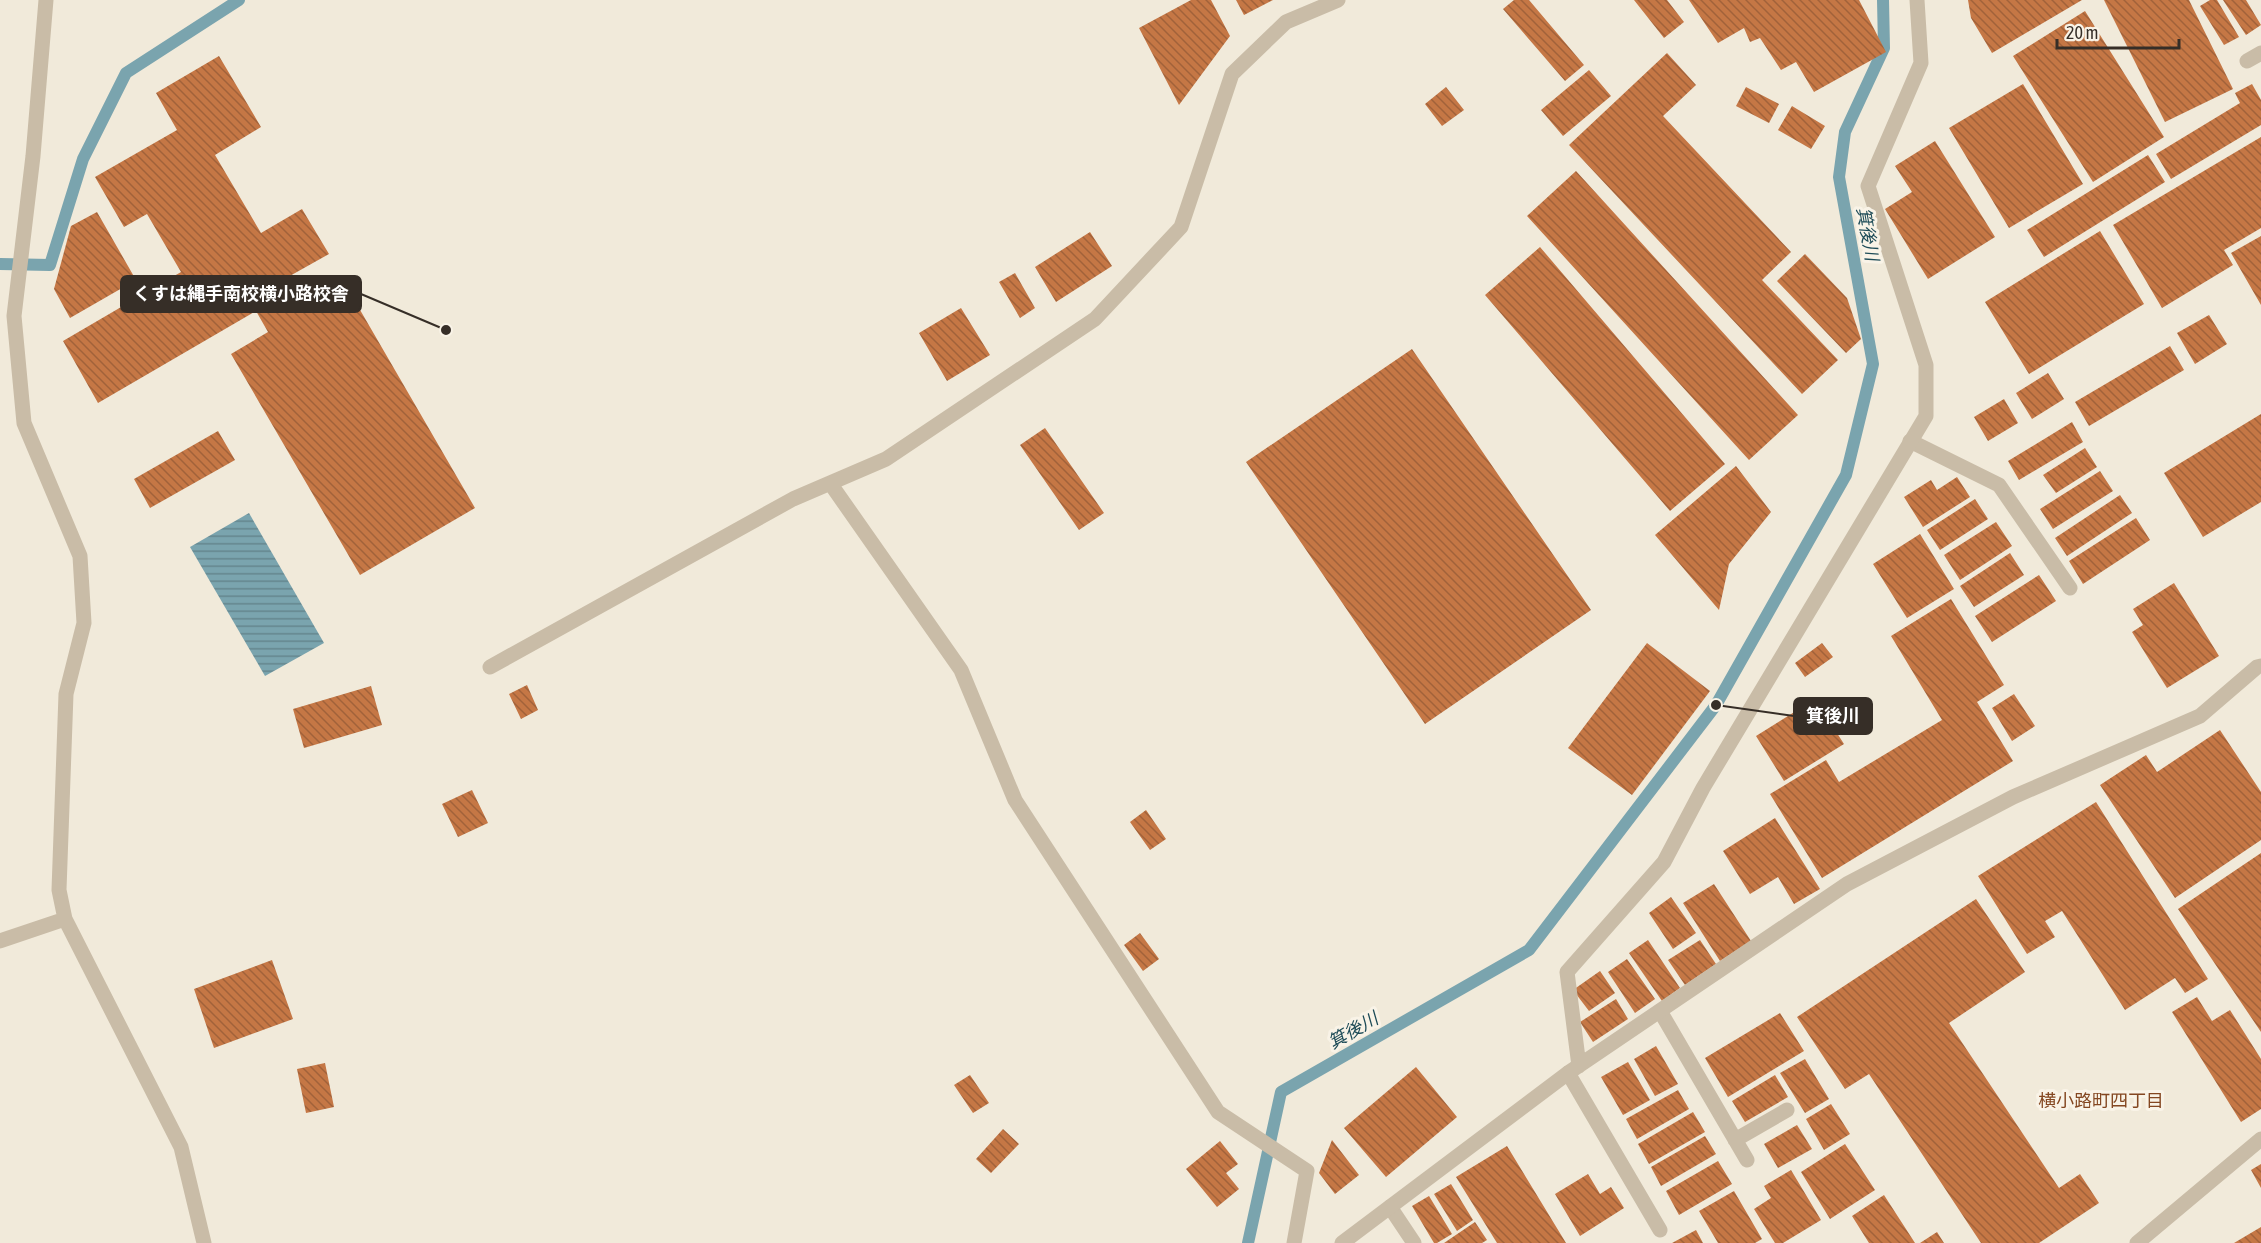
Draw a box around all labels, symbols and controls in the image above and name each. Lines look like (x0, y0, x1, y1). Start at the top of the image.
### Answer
scale bar (2057, 12, 2178, 50)
text: 20 m (2066, 22, 2098, 43)
water label: 箕後川 (1853, 206, 1883, 264)
callout: くすは縄手南校横小路校舎 (121, 276, 361, 312)
text: くすは縄手南校横小路校舎 (133, 283, 349, 304)
callout: 箕後川 (1794, 698, 1872, 734)
text: 箕後川 (1806, 705, 1860, 726)
water label: 箕後川 (1324, 1006, 1383, 1053)
district label: 横小路町四丁目 (2038, 1090, 2164, 1111)

